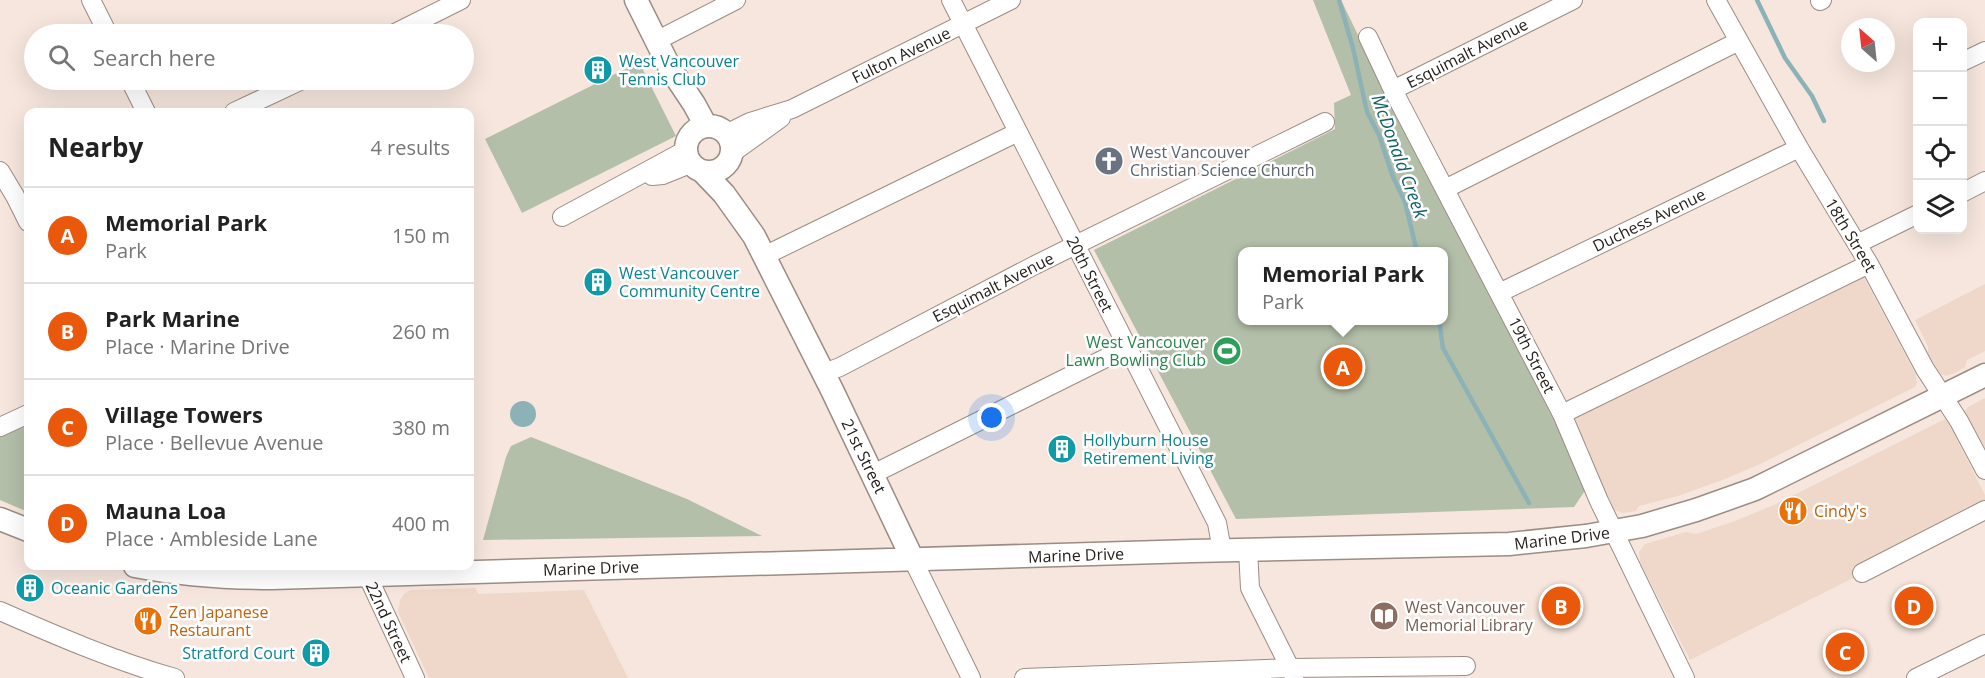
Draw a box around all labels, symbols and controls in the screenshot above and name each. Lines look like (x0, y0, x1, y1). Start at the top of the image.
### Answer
street label: Esquimalt Avenue (1403, 13, 1531, 93)
north arrow (1841, 18, 1895, 72)
map controls (1913, 18, 1967, 234)
button: + (1913, 18, 1967, 72)
street label: Fulton Avenue (848, 22, 954, 88)
search box (24, 24, 474, 90)
icon: search (45, 41, 78, 74)
text: Search here (93, 42, 216, 72)
place label: West Vancouver Tennis Club (619, 50, 740, 90)
building icon: West Vancouver Tennis Club (582, 54, 614, 86)
button: − (1913, 72, 1967, 126)
water label: McDonald Creek (1366, 91, 1434, 222)
button: locate (1913, 126, 1967, 180)
text: Nearby (48, 129, 143, 165)
text: 4 results (370, 134, 450, 161)
place label: West Vancouver Christian Science Church (1130, 141, 1315, 181)
church icon: West Vancouver Christian Science Church (1093, 145, 1125, 177)
button: layers (1913, 180, 1967, 234)
street label: Duchess Avenue (1589, 183, 1709, 257)
street label: 18th Street (1820, 194, 1882, 276)
text: Memorial Park (105, 207, 267, 237)
text: A (61, 222, 74, 249)
text: 150 m (392, 222, 450, 249)
street label: 20th Street (1061, 232, 1119, 316)
text: Park (105, 237, 147, 264)
street label: Esquimalt Avenue (929, 247, 1057, 327)
popup (1238, 247, 1448, 325)
text: Memorial Park (1262, 258, 1424, 288)
place label: West Vancouver Community Centre (619, 262, 760, 302)
building icon: West Vancouver Community Centre (582, 266, 614, 298)
text: Park (1262, 288, 1304, 315)
text: Park Marine (105, 303, 240, 333)
street label: 19th Street (1503, 313, 1561, 397)
text: B (61, 318, 74, 345)
text: 260 m (392, 318, 450, 345)
place label: West Vancouver Lawn Bowling Club (1066, 331, 1206, 371)
text: Place · Marine Drive (105, 333, 290, 360)
sports icon: West Vancouver Lawn Bowling Club (1211, 335, 1243, 367)
pin: A (1324, 344, 1362, 389)
text: Village Towers (105, 399, 263, 429)
your location (977, 403, 1006, 432)
text: C (61, 414, 74, 441)
text: 380 m (392, 414, 450, 441)
street label: 21st Street (836, 415, 892, 497)
text: Place · Bellevue Avenue (105, 429, 323, 456)
place label: Hollyburn House Retirement Living (1083, 429, 1214, 469)
building icon: Hollyburn House Retirement Living (1046, 433, 1078, 465)
text: Mauna Loa (105, 495, 226, 525)
restaurant icon: Cindy's (1777, 495, 1809, 527)
place label: Cindy's (1814, 500, 1867, 522)
text: D (60, 510, 75, 537)
text: 400 m (392, 510, 450, 537)
street label: Marine Drive (1513, 521, 1611, 555)
text: Place · Ambleside Lane (105, 525, 318, 552)
street label: Marine Drive (1028, 542, 1124, 568)
street label: Marine Drive (543, 555, 639, 581)
building icon: Oceanic Gardens (14, 572, 46, 604)
place label: Oceanic Gardens (51, 577, 178, 599)
street label: 22nd Street (361, 578, 417, 666)
pin: B (1542, 584, 1580, 628)
pin: D (1894, 584, 1934, 628)
place label: West Vancouver Memorial Library (1405, 596, 1534, 636)
library icon: West Vancouver Memorial Library (1368, 600, 1400, 632)
place label: Zen Japanese Restaurant (169, 601, 268, 641)
restaurant icon: Zen Japanese Restaurant (132, 605, 164, 637)
pin: C (1826, 630, 1864, 674)
building icon: Stratford Court (300, 637, 332, 669)
place label: Stratford Court (182, 642, 295, 664)

